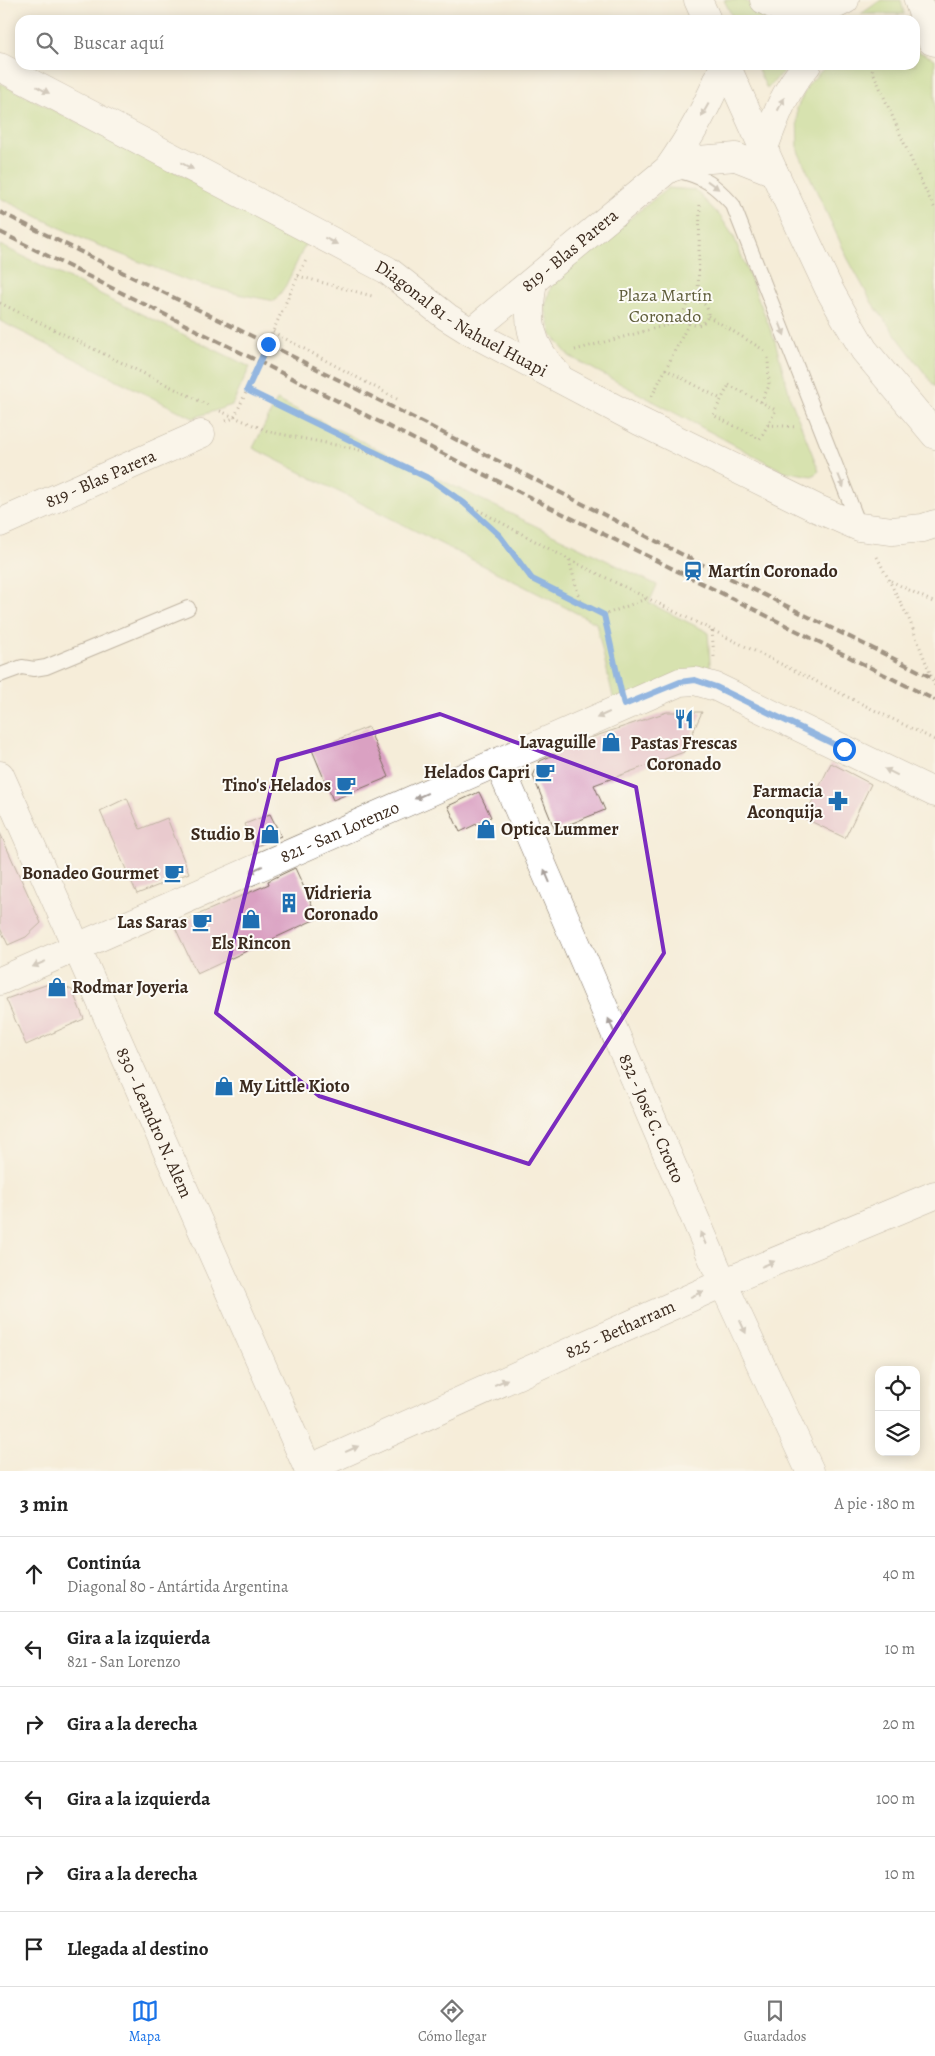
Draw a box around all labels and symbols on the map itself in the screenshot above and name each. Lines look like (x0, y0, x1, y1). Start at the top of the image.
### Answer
one-way arrow (36, 86, 50, 94)
one-way arrow (777, 97, 785, 111)
one-way arrow (701, 102, 709, 117)
one-way arrow (180, 162, 194, 170)
one-way arrow (706, 180, 720, 190)
street label: 819 - Blas Parera (516, 203, 623, 297)
one-way arrow (323, 237, 338, 245)
street label: Diagonal 81 - Nahuel Huapi (371, 254, 552, 382)
park label: Plaza Martín Coronado (618, 283, 712, 328)
one-way arrow (778, 322, 786, 337)
route end (257, 333, 280, 356)
street label: 819 - Blas Parera (41, 443, 160, 513)
one-way arrow (837, 474, 845, 489)
place label: Martín Coronado (708, 559, 838, 583)
station icon: Martín Coronado (682, 560, 704, 582)
restaurant icon: Pastas Frescas Coronado (673, 708, 695, 730)
one-way arrow (596, 711, 610, 719)
place label: Lavaguille (519, 730, 596, 754)
shop icon: Lavaguille (600, 731, 622, 753)
place label: Pastas Frescas Coronado (631, 731, 737, 776)
route start (833, 738, 856, 761)
place label: Helados Capri (424, 760, 530, 784)
cafe icon: Helados Capri (534, 761, 556, 783)
one-way arrow (884, 768, 898, 776)
place label: Tino's Helados (222, 773, 331, 797)
cafe icon: Tino's Helados (335, 774, 357, 796)
place label: Farmacia Aconquija (746, 779, 823, 824)
pharmacy icon: Farmacia Aconquija (827, 790, 849, 812)
one-way arrow (414, 793, 428, 801)
street label: 821 - San Lorenzo (276, 795, 403, 868)
place label: Optica Lummer (501, 817, 619, 841)
shop icon: Optica Lummer (475, 818, 497, 840)
place label: Studio B (191, 822, 255, 846)
shop icon: Studio B (259, 823, 281, 845)
place label: Bonadeo Gourmet (22, 861, 159, 885)
cafe icon: Bonadeo Gourmet (163, 862, 185, 884)
one-way arrow (249, 865, 263, 873)
one-way arrow (542, 869, 550, 883)
place label: Vidrieria Coronado (303, 881, 378, 926)
building icon: Vidrieria Coronado (278, 892, 300, 914)
shop icon: Els Rincon (240, 908, 262, 930)
place label: Las Saras (117, 910, 187, 934)
cafe icon: Las Saras (191, 911, 213, 933)
place label: Els Rincon (211, 931, 291, 955)
one-way arrow (32, 961, 46, 969)
place label: Rodmar Joyeria (72, 975, 189, 999)
shop icon: Rodmar Joyeria (46, 976, 68, 998)
one-way arrow (607, 1018, 615, 1032)
street label: 830 - Leandro N. Alem (111, 1044, 198, 1202)
street label: 832 - José C. Crotto (613, 1050, 690, 1187)
place label: My Little Kioto (239, 1074, 350, 1098)
shop icon: My Little Kioto (213, 1075, 235, 1097)
one-way arrow (699, 1231, 707, 1245)
one-way arrow (760, 1260, 775, 1268)
one-way arrow (690, 1290, 704, 1298)
street label: 825 - Betharram (561, 1294, 679, 1364)
one-way arrow (739, 1320, 747, 1334)
one-way arrow (494, 1378, 508, 1386)
one-way arrow (345, 1444, 359, 1452)

